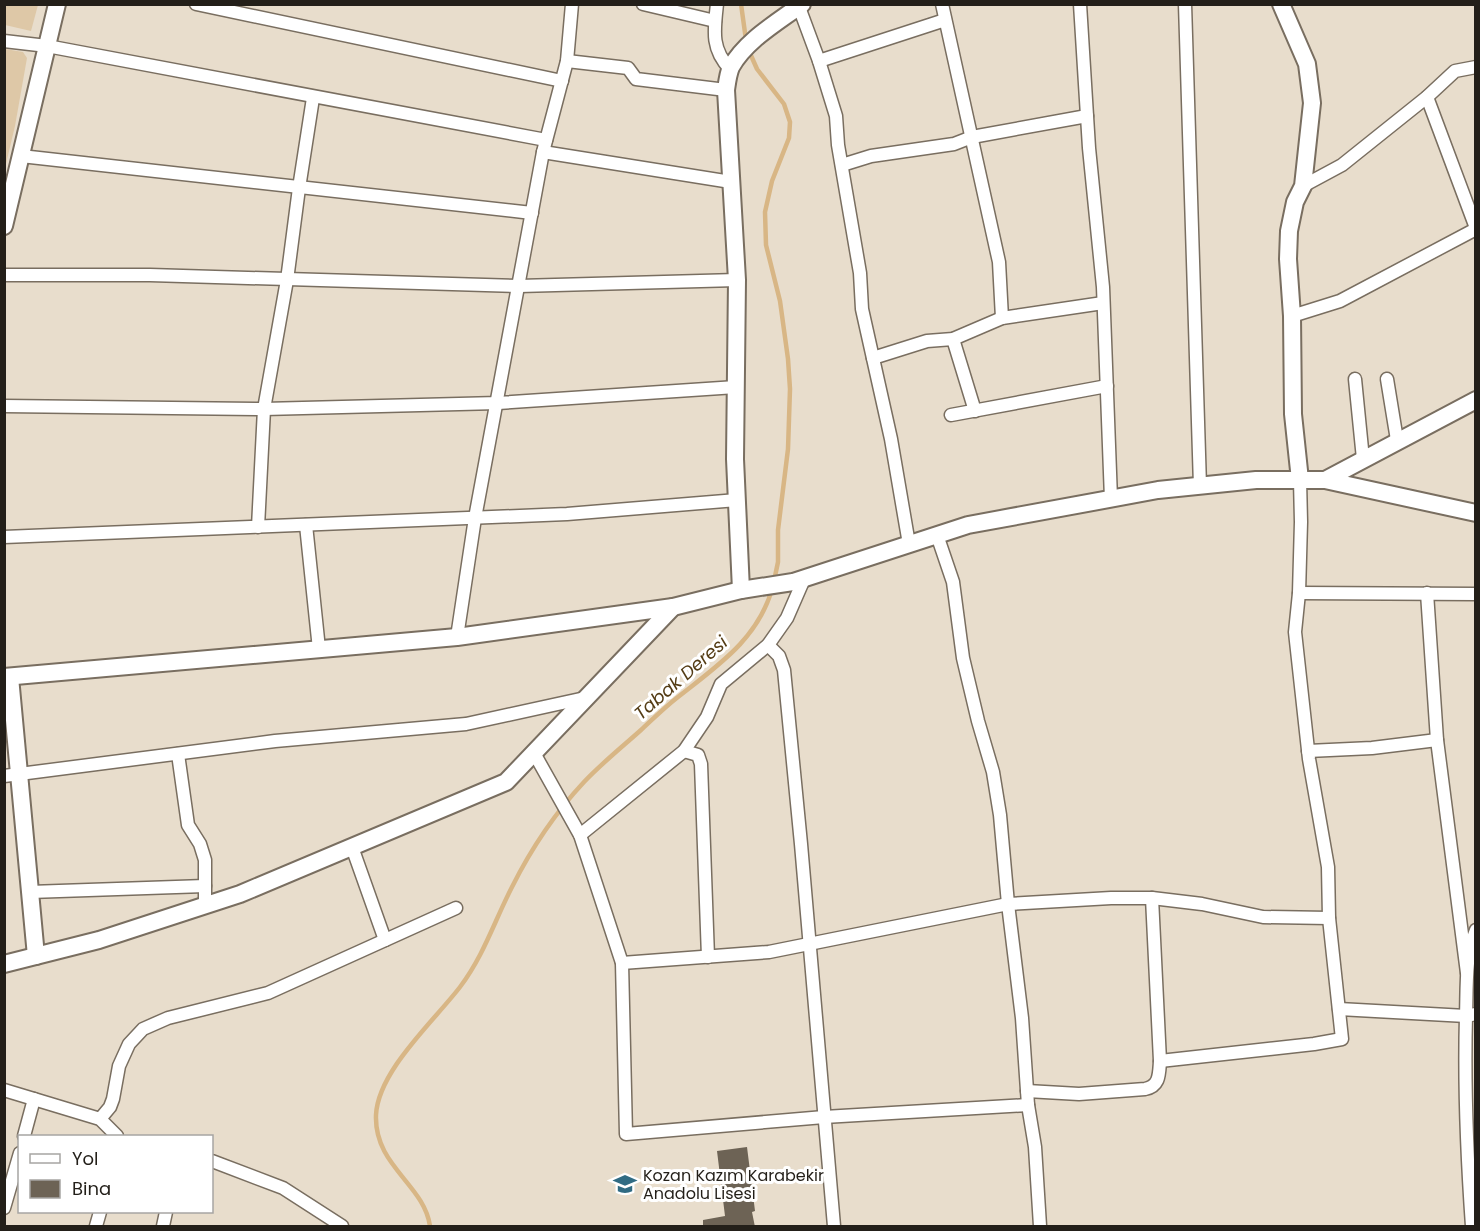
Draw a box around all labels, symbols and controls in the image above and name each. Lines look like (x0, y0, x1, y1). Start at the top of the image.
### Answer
water label: Tabak Deresi (629, 630, 733, 725)
legend (18, 1135, 213, 1213)
text: Yol (72, 1146, 98, 1171)
place label: Kozan Kazım Karabekir Anadolu Lisesi (643, 1164, 824, 1205)
school or university icon: Kozan Kazım Karabekir Anadolu Lisesi (612, 1171, 638, 1197)
text: Bina (72, 1176, 111, 1201)

